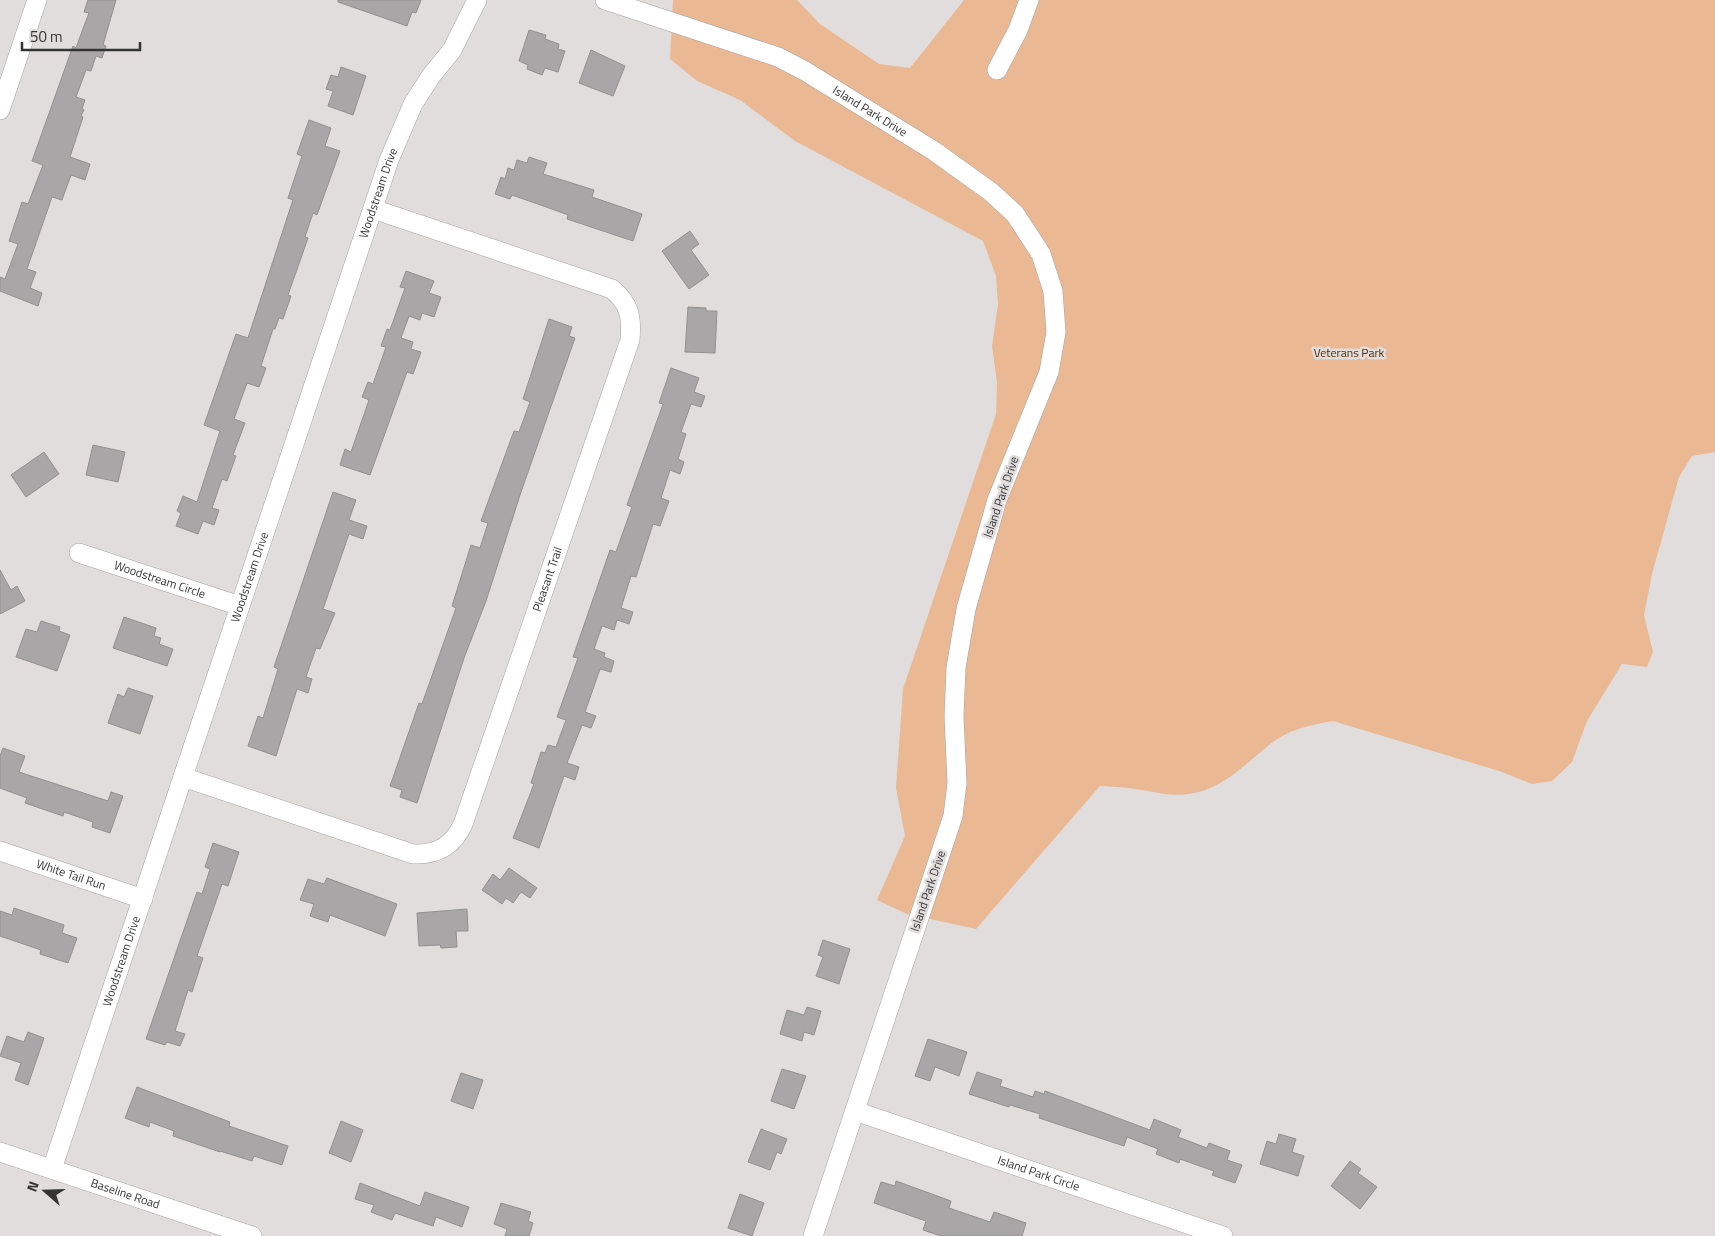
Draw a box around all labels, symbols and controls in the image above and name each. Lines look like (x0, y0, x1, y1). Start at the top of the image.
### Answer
scale bar (22, 20, 140, 52)
text: 50 m (30, 25, 63, 48)
street label: Island Park Drive (829, 80, 911, 141)
street label: Woodstream Drive (354, 145, 402, 241)
park label: Veterans Park (1314, 343, 1385, 362)
street label: Island Park Drive (978, 454, 1023, 540)
street label: Woodstream Drive (225, 529, 273, 625)
street label: Pleasant Trail (527, 544, 567, 614)
street label: Woodstream Circle (112, 555, 208, 603)
street label: Island Park Drive (905, 848, 950, 934)
street label: White Tail Run (34, 854, 108, 895)
street label: Woodstream Drive (97, 913, 145, 1009)
street label: Island Park Circle (995, 1150, 1082, 1196)
north arrow (20, 1166, 70, 1216)
street label: Baseline Road (88, 1173, 162, 1214)
text: N (21, 1178, 44, 1195)

